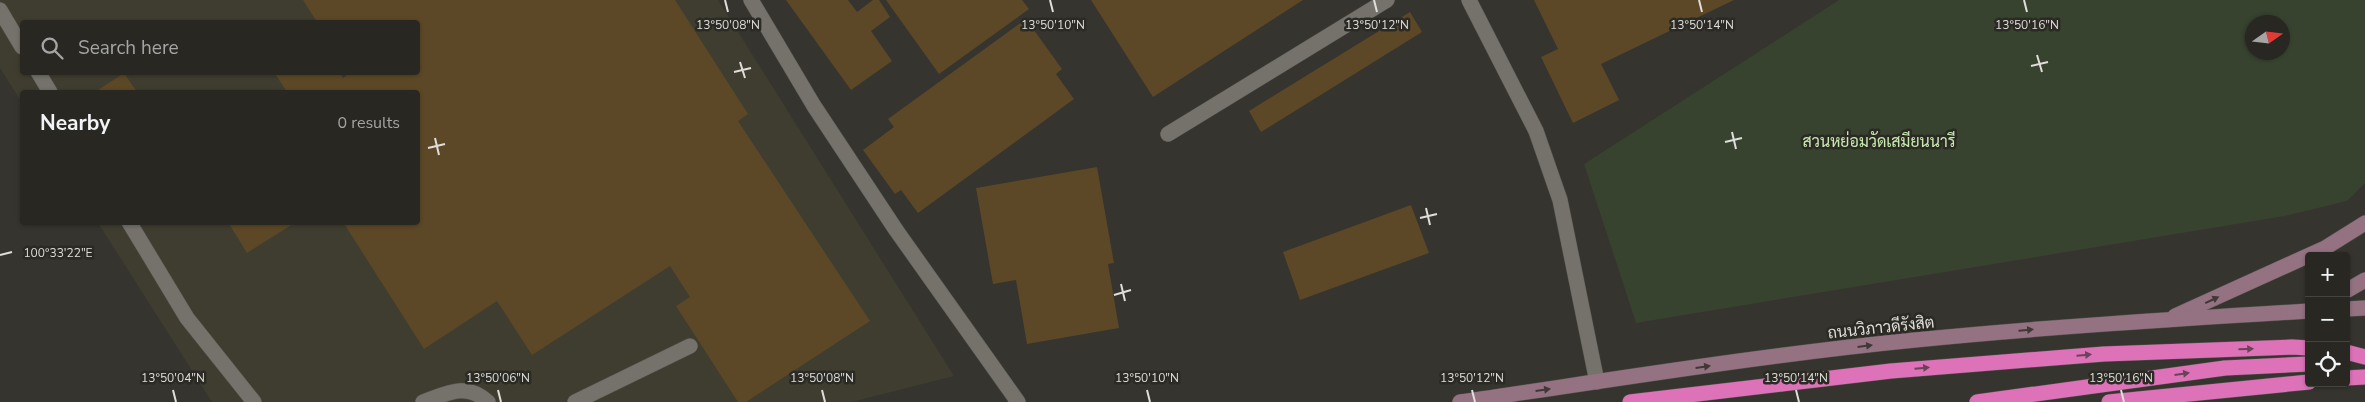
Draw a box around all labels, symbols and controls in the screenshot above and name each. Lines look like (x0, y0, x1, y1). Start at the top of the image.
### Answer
north arrow (2245, 15, 2290, 60)
text: 13°50'08"N (696, 17, 760, 33)
text: 13°50'10"N (1021, 17, 1085, 33)
text: 13°50'12"N (1345, 17, 1409, 33)
text: 13°50'14"N (1670, 17, 1734, 33)
text: 13°50'16"N (1995, 17, 2059, 33)
search box (20, 20, 420, 75)
icon: search (38, 34, 66, 62)
text: Search here (78, 35, 179, 61)
text: Nearby (40, 109, 110, 137)
text: 0 results (338, 112, 400, 134)
park label: สวนหย่อมวัดเสมียนนารี (1803, 130, 1956, 153)
text: 100°33'22"E (23, 245, 93, 261)
map controls (2305, 252, 2350, 387)
button: + (2305, 252, 2350, 297)
one-way arrow (2205, 295, 2219, 303)
button: − (2305, 297, 2350, 342)
street label: ถนนวิภาวดีรังสิต (1827, 310, 1936, 345)
one-way arrow (2019, 326, 2035, 334)
one-way arrow (1857, 342, 1873, 350)
button: locate (2305, 342, 2350, 387)
one-way arrow (2239, 345, 2255, 353)
one-way arrow (2076, 351, 2092, 359)
one-way arrow (1696, 362, 1712, 370)
one-way arrow (1914, 364, 1930, 372)
text: 13°50'04"N (141, 370, 205, 386)
text: 13°50'06"N (466, 370, 530, 386)
text: 13°50'08"N (790, 370, 854, 386)
text: 13°50'10"N (1115, 370, 1179, 386)
text: 13°50'12"N (1440, 370, 1504, 386)
text: 13°50'14"N (1764, 370, 1828, 386)
text: 13°50'16"N (2089, 370, 2153, 386)
one-way arrow (2174, 370, 2190, 378)
one-way arrow (1535, 385, 1551, 393)

